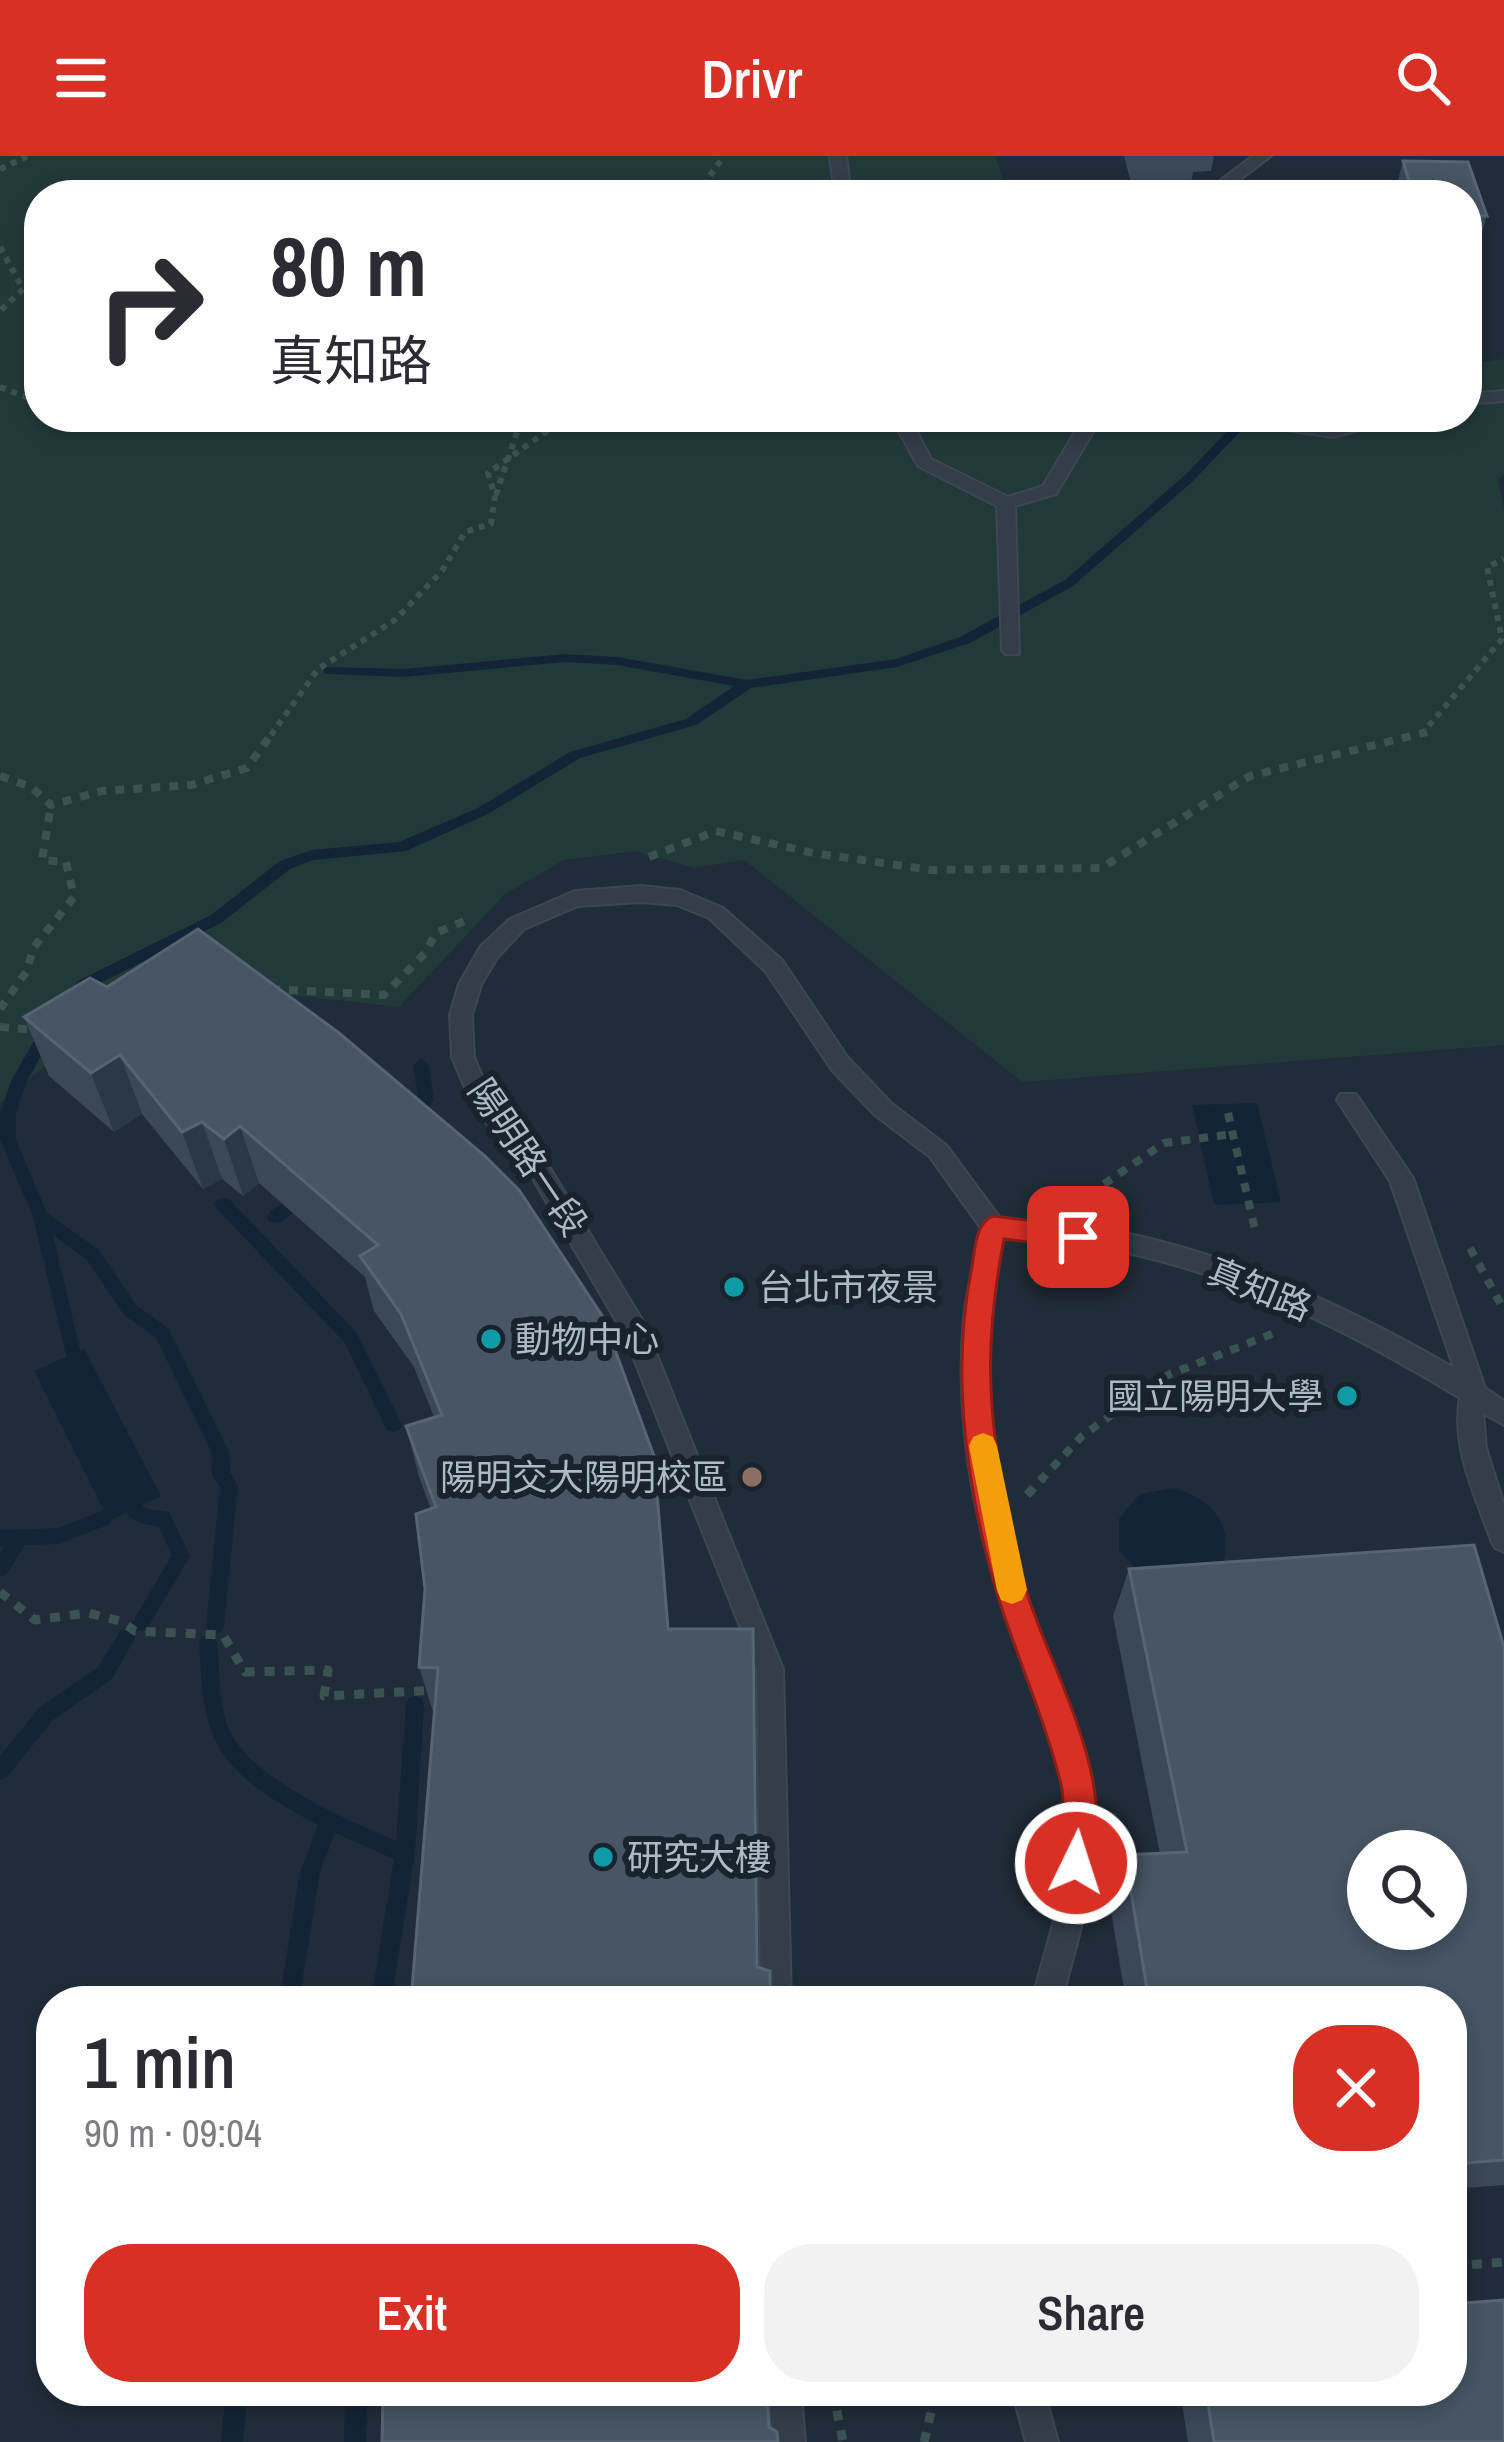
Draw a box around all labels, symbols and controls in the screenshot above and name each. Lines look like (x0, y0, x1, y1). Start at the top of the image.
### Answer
text: Drivr (702, 42, 802, 115)
icon: menu (48, 45, 114, 111)
icon: search (1390, 45, 1456, 111)
text: 80 m (270, 209, 427, 322)
icon: right (72, 228, 228, 384)
text: 真知路 (270, 324, 432, 397)
street label: 陽明路一段 (458, 1069, 598, 1245)
pin (1027, 1186, 1129, 1288)
icon: arrive (1045, 1204, 1111, 1270)
street label: 真知路 (1201, 1247, 1319, 1331)
place label: 台北市夜景 (758, 1263, 938, 1311)
marker: 台北市夜景 (721, 1274, 747, 1300)
place label: 動物中心 (515, 1315, 659, 1363)
marker: 動物中心 (478, 1326, 504, 1352)
place label: 國立陽明大學 (1107, 1372, 1323, 1420)
marker: 國立陽明大學 (1334, 1383, 1360, 1409)
place label: 陽明交大陽明校區 (440, 1453, 728, 1501)
marker: 陽明交大陽明校區 (739, 1464, 765, 1490)
position arrow (1013, 1800, 1139, 1926)
map controls (1347, 1830, 1467, 1950)
button: search (1347, 1830, 1467, 1950)
place label: 研究大樓 (627, 1833, 771, 1881)
marker: 研究大樓 (590, 1844, 616, 1870)
text: 1 min (84, 2013, 236, 2110)
button: close (1293, 2025, 1419, 2151)
text: 90 m · 09:04 (84, 2107, 262, 2159)
button: Exit (84, 2244, 740, 2382)
button: Share (764, 2244, 1419, 2382)

